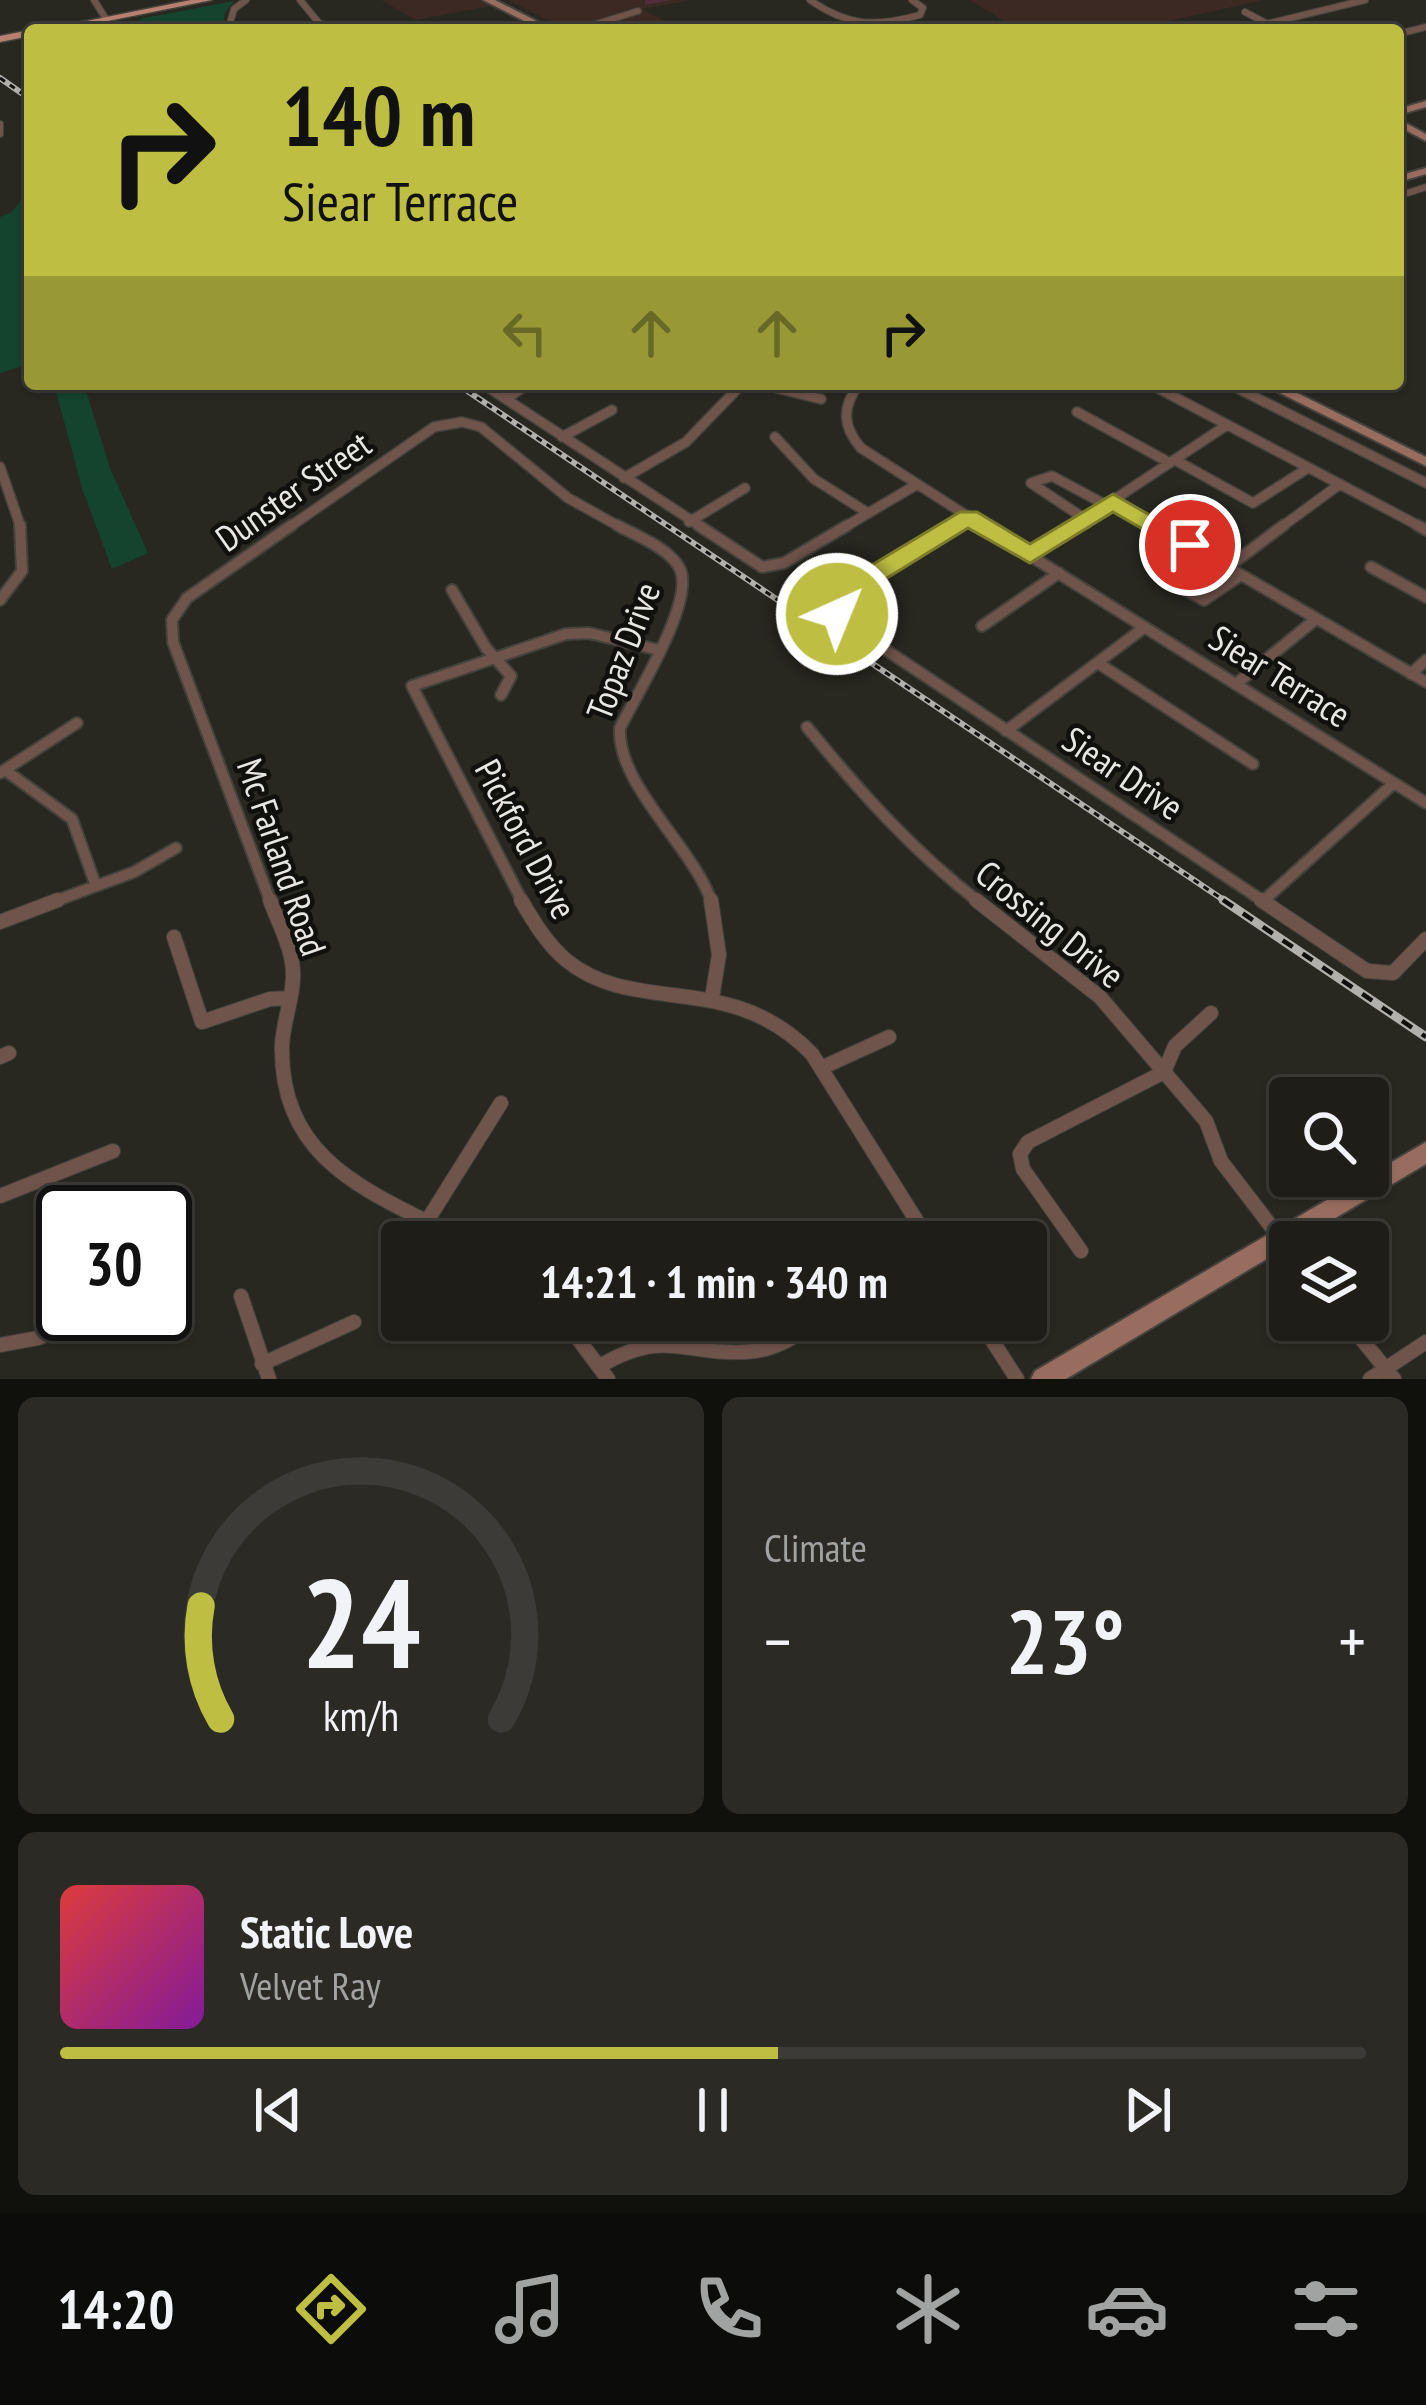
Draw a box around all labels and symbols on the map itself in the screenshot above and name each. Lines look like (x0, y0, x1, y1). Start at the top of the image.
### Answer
street label: Dunster Street (206, 420, 380, 561)
pin (1139, 494, 1241, 596)
position arrow (774, 551, 900, 677)
street label: Topaz Drive (575, 576, 670, 726)
street label: Siear Terrace (1201, 614, 1360, 737)
street label: Siear Drive (1054, 715, 1193, 830)
street label: Pickford Drive (465, 751, 588, 927)
street label: Mc Farland Road (227, 752, 338, 961)
street label: Crossing Drive (966, 849, 1134, 998)
speed limit sign: 30 (36, 1185, 192, 1341)

